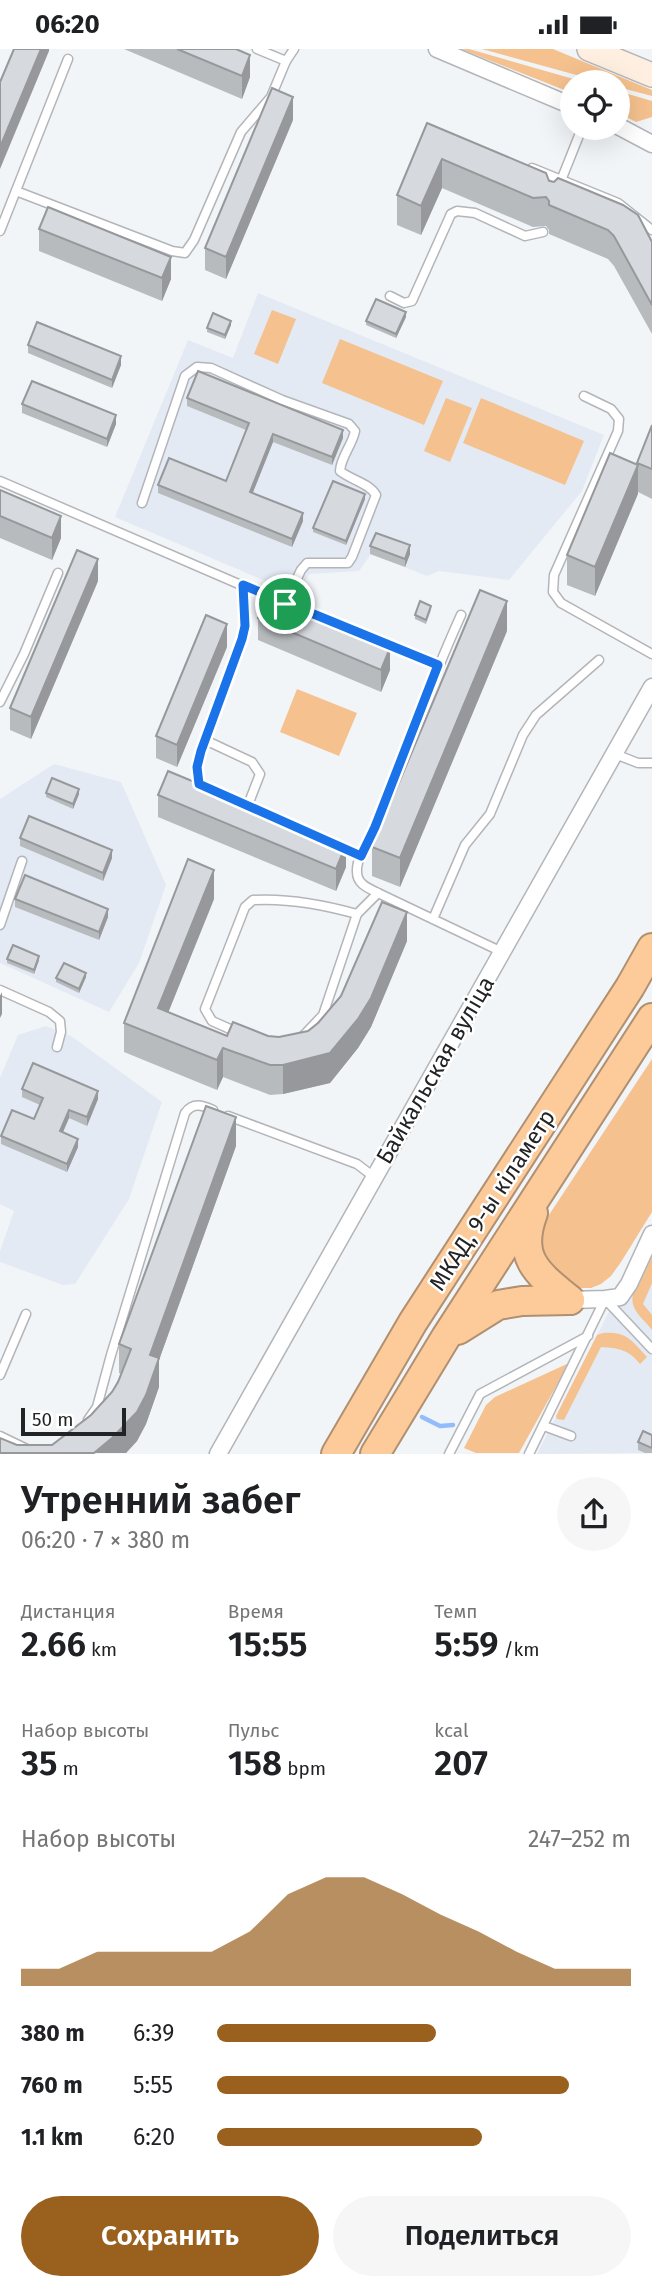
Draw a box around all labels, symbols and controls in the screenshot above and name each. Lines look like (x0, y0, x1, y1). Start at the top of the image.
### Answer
text: 06:20 (35, 9, 100, 40)
map controls (560, 70, 630, 140)
button: locate (560, 70, 630, 140)
pin (255, 574, 315, 634)
icon: arrive (266, 585, 304, 623)
street label: Байкальская вуліца (370, 971, 500, 1169)
street label: МКАД, 9-ы кіламетр (423, 1104, 561, 1296)
scale bar (21, 1405, 126, 1436)
text: 50 m (32, 1408, 73, 1431)
text: Утренний забег (21, 1477, 300, 1523)
button: share (557, 1477, 631, 1551)
text: 06:20 · 7 × 380 m (21, 1526, 190, 1554)
text: Дистанция (21, 1600, 116, 1623)
text: Время (228, 1600, 284, 1623)
text: Темп (434, 1600, 477, 1623)
text: 2.66 (21, 1623, 86, 1665)
text: 15:55 (228, 1623, 307, 1665)
text: 5:59 (434, 1623, 499, 1665)
text: km (86, 1638, 117, 1661)
text: /km (499, 1638, 540, 1661)
text: Набор высоты (21, 1719, 149, 1742)
text: Пульс (228, 1719, 279, 1742)
text: kcal (434, 1719, 469, 1742)
text: 35 (21, 1742, 57, 1784)
text: 158 (228, 1742, 282, 1784)
text: 207 (434, 1742, 488, 1784)
text: m (57, 1757, 79, 1780)
text: bpm (282, 1757, 326, 1780)
text: Набор высоты (21, 1825, 176, 1853)
text: 247–252 m (528, 1825, 631, 1853)
text: 380 m (21, 2019, 85, 2047)
text: 6:39 (133, 2019, 174, 2047)
text: 760 m (21, 2071, 83, 2099)
text: 5:55 (133, 2071, 173, 2099)
text: 1.1 km (21, 2123, 83, 2151)
text: 6:20 (133, 2123, 175, 2151)
button: Сохранить (21, 2196, 319, 2276)
button: Поделиться (333, 2196, 631, 2276)

